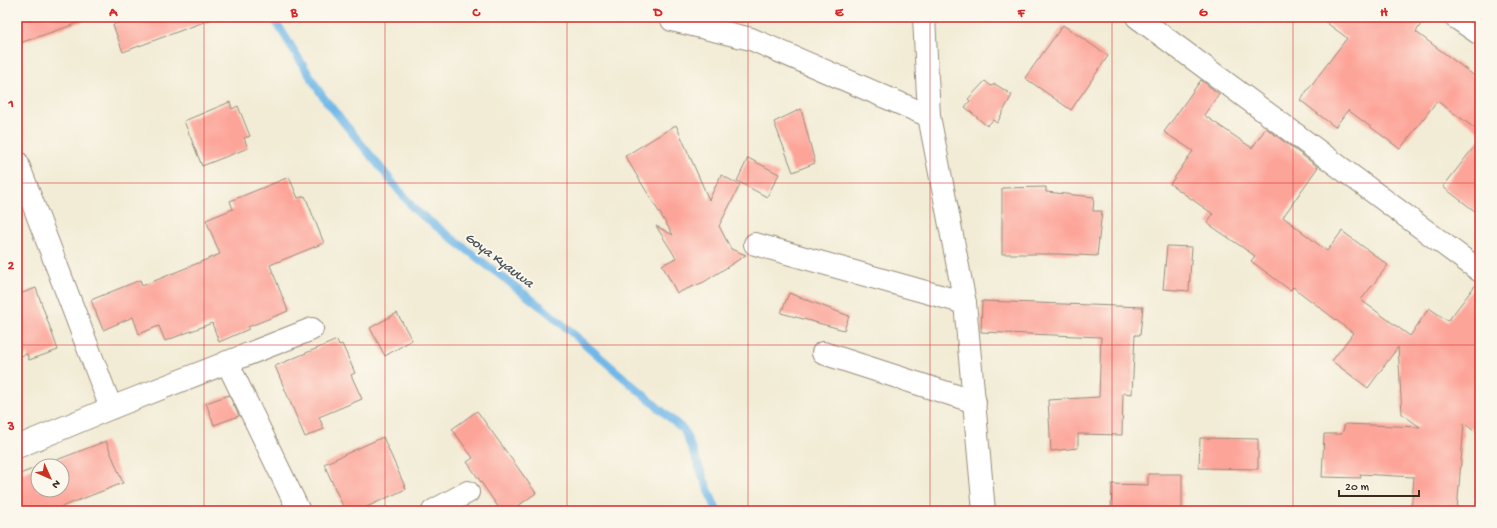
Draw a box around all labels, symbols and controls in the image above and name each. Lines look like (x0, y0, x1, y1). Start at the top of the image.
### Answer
text: A (108, 6, 118, 21)
text: B (290, 6, 299, 21)
text: C (471, 6, 481, 21)
text: D (653, 6, 663, 21)
text: E (835, 6, 844, 21)
text: F (1017, 6, 1026, 21)
text: G (1199, 6, 1208, 21)
text: H (1380, 6, 1388, 21)
text: 1 (7, 97, 14, 112)
water label: Goya Kyauwa (461, 230, 537, 293)
text: 2 (8, 259, 15, 274)
text: 3 (7, 420, 15, 435)
north arrow (30, 458, 70, 498)
scale bar (1339, 472, 1419, 498)
text: N (49, 477, 62, 490)
text: 20 m (1345, 481, 1370, 495)

